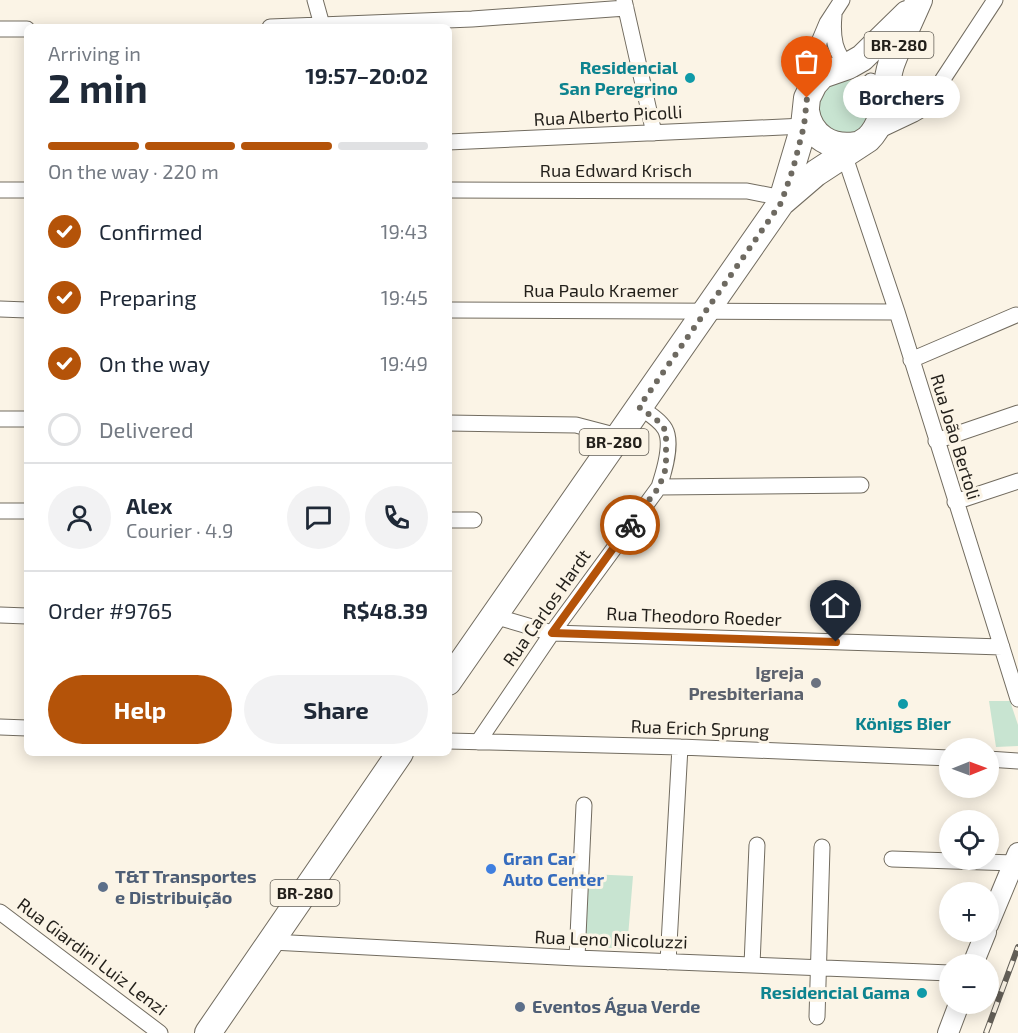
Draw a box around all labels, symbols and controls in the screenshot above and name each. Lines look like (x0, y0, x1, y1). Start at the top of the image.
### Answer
road number: BR-280 (864, 32, 934, 58)
pin (781, 36, 832, 98)
text: Arriving in (48, 41, 141, 65)
icon: bag (790, 45, 823, 78)
place label: Residencial San Peregrino (559, 56, 678, 99)
text: 19:57–20:02 (305, 62, 428, 88)
text: 2 min (48, 64, 148, 111)
marker: Residencial San Peregrino (683, 71, 697, 85)
callout: Borchers (843, 77, 960, 119)
text: Borchers (859, 85, 944, 109)
street label: Rua Alberto Picolli (533, 100, 683, 130)
text: On the way · 220 m (48, 159, 219, 183)
street label: Rua Edward Krisch (540, 159, 692, 181)
icon: check (48, 215, 81, 248)
text: Confirmed (99, 218, 203, 244)
text: 19:43 (380, 219, 428, 243)
street label: Rua Paulo Kraemer (523, 279, 679, 301)
icon: check (48, 281, 81, 314)
text: Preparing (99, 284, 197, 310)
text: 19:45 (381, 285, 428, 309)
icon: check (48, 347, 81, 380)
text: On the way (99, 350, 210, 376)
text: 19:49 (380, 351, 428, 375)
street label: Rua João Bertoli (926, 371, 986, 502)
text: Delivered (99, 416, 194, 442)
road number: BR-280 (580, 429, 648, 455)
button: person (48, 486, 111, 549)
button: chat (287, 486, 350, 549)
button: phone (365, 486, 428, 549)
text: Alex (126, 492, 172, 518)
courier (600, 495, 660, 555)
icon: bike (614, 509, 647, 542)
text: Courier · 4.9 (126, 518, 233, 542)
street label: Rua Carlos Hardt (498, 545, 595, 670)
pin (810, 580, 861, 642)
icon: home (819, 589, 852, 622)
text: Order #9765 (48, 597, 172, 623)
text: R$48.39 (342, 597, 428, 623)
street label: Rua Theodoro Roeder (606, 602, 782, 630)
place label: Igreja Presbiteriana (688, 661, 804, 704)
button: Help (48, 675, 232, 744)
button: Share (244, 675, 428, 744)
marker: Igreja Presbiteriana (809, 676, 823, 690)
marker: Königs Bier (896, 697, 910, 711)
place label: Königs Bier (855, 712, 951, 734)
street label: Rua Erich Sprung (630, 715, 770, 741)
north arrow (939, 738, 999, 798)
map controls (939, 738, 999, 1014)
button: locate (939, 810, 999, 870)
place label: Gran Car Auto Center (503, 847, 604, 890)
marker: Gran Car Auto Center (484, 862, 498, 876)
place label: T&T Transportes e Distribuição (115, 865, 257, 909)
marker: T&T Transportes e Distribuição (96, 880, 110, 894)
road number: BR-280 (270, 880, 340, 906)
button: + (939, 882, 999, 942)
street label: Rua Giardini Luiz Lenzi (13, 893, 172, 1020)
street label: Rua Leno Nicoluzzi (534, 925, 688, 953)
button: − (939, 954, 999, 1014)
place label: Residencial Gama (760, 981, 910, 1003)
marker: Residencial Gama (915, 986, 929, 1000)
place label: Eventos Água Verde (532, 995, 701, 1017)
marker: Eventos Água Verde (513, 1000, 527, 1014)

